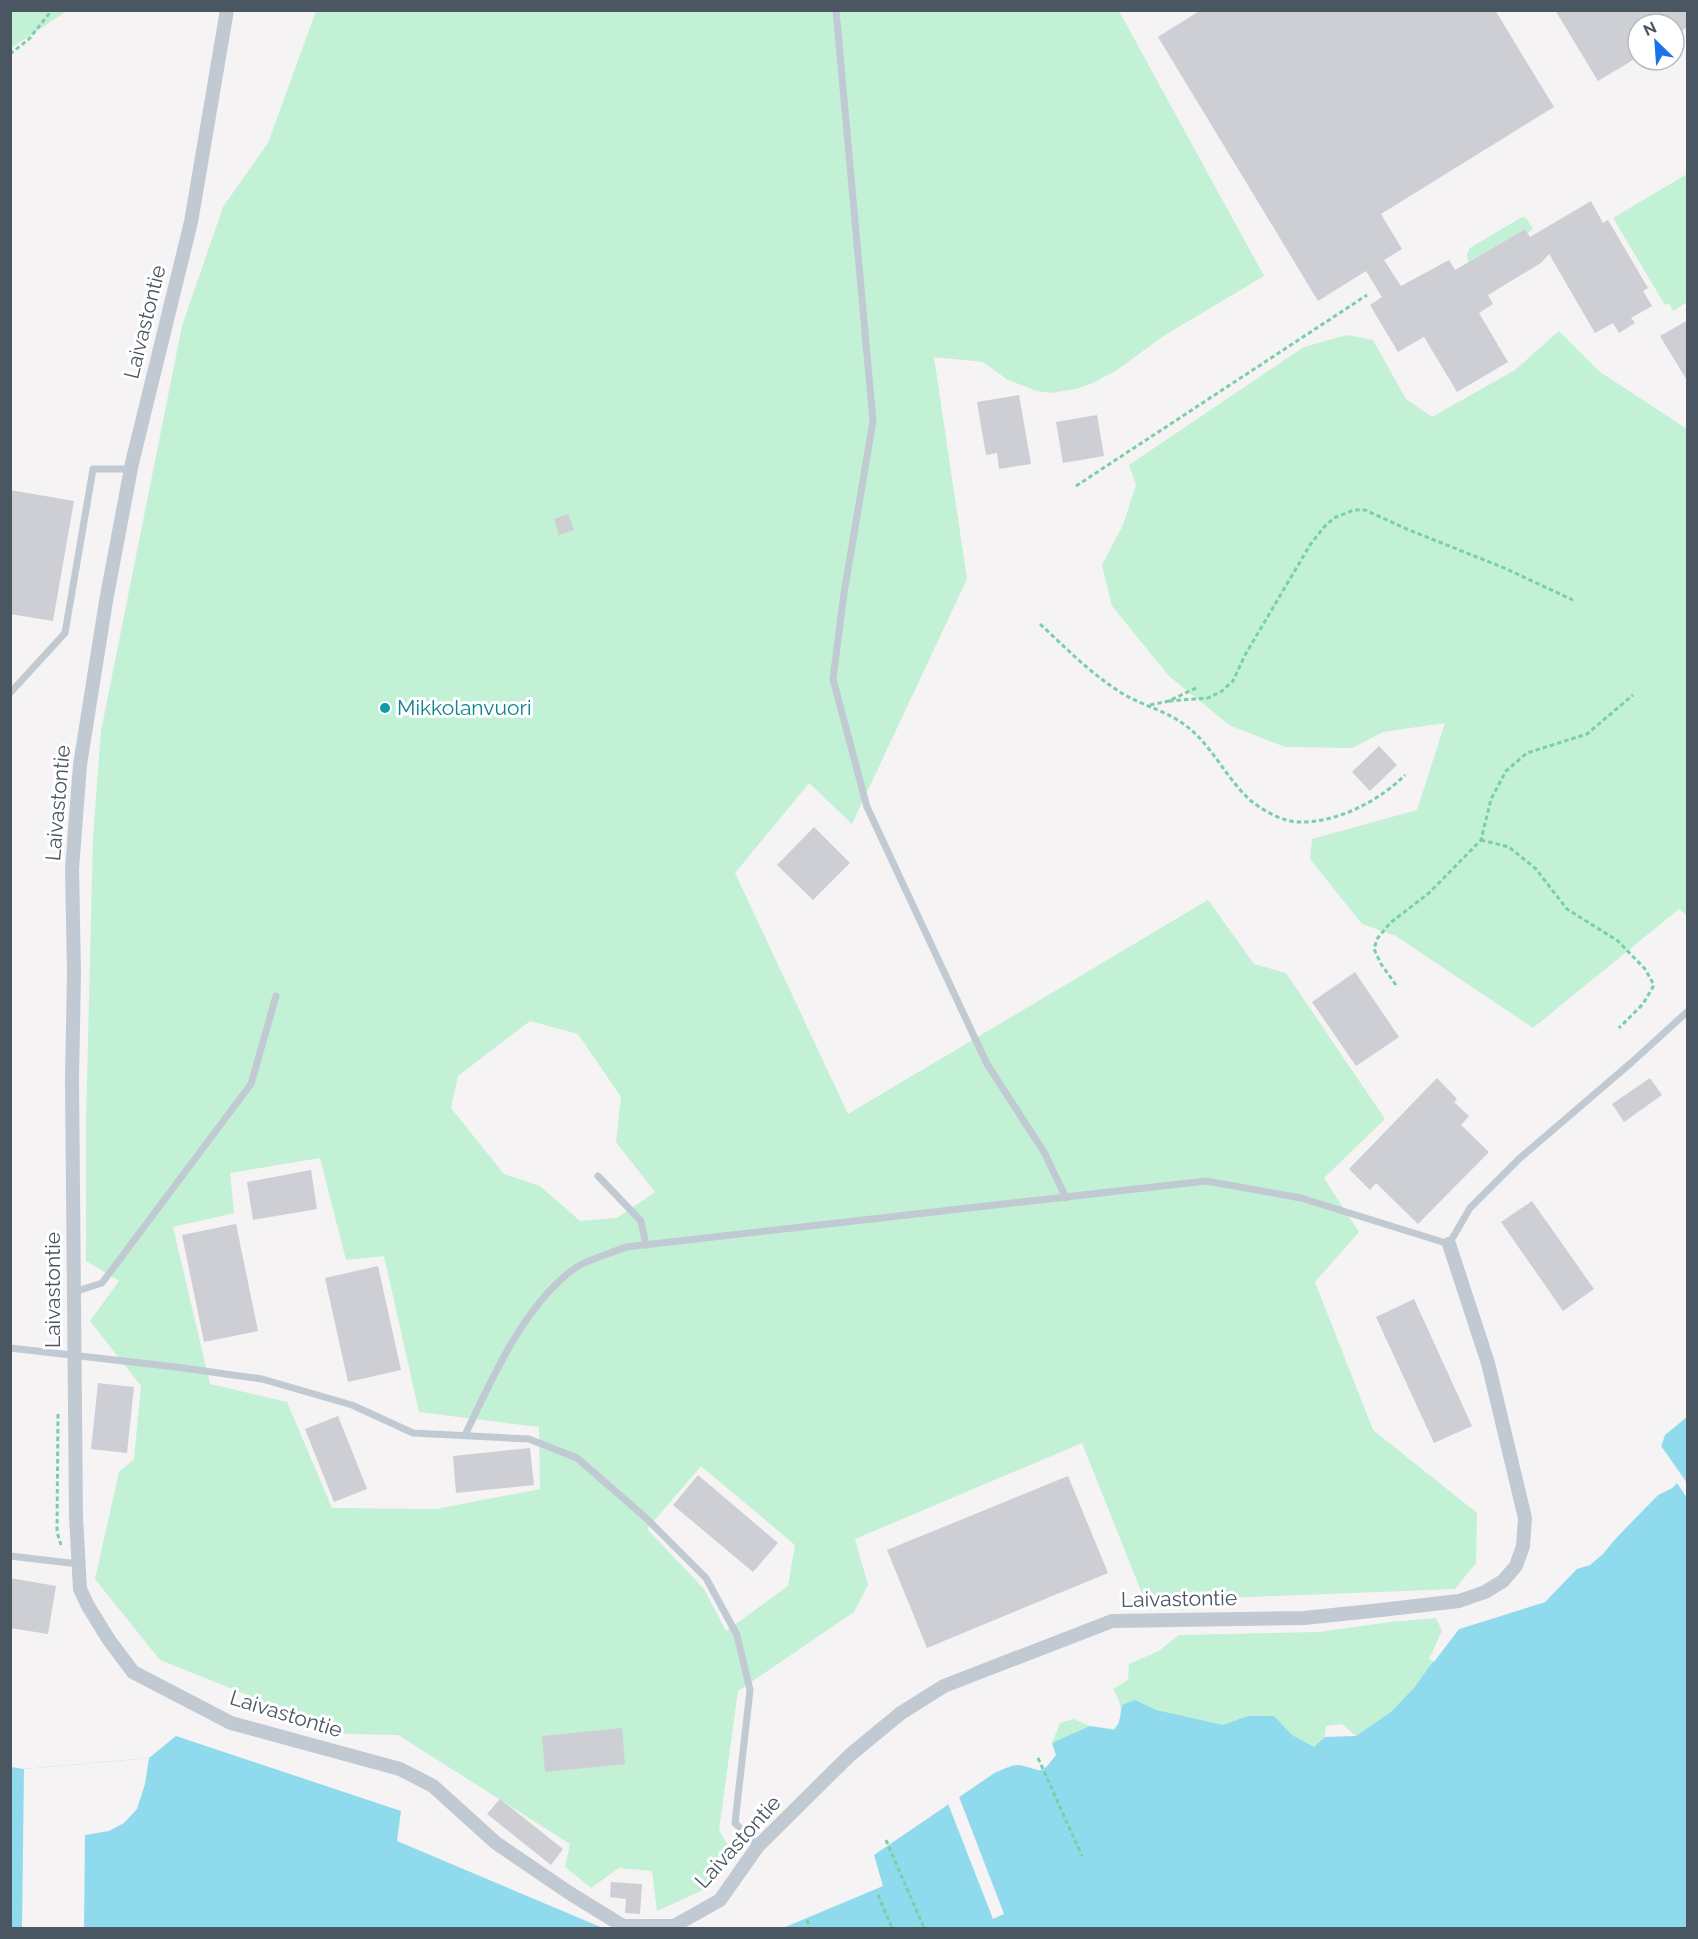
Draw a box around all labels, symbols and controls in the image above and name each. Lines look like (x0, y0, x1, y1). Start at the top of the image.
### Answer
north arrow (1626, 12, 1686, 72)
text: N (1640, 18, 1659, 40)
street label: Laivastontie (118, 262, 171, 381)
place label: Mikkolanvuori (397, 695, 531, 720)
marker: Mikkolanvuori (378, 701, 392, 715)
street label: Laivastontie (40, 744, 75, 862)
street label: Laivastontie (40, 1232, 65, 1348)
street label: Laivastontie (1121, 1585, 1237, 1612)
street label: Laivastontie (227, 1685, 345, 1742)
street label: Laivastontie (689, 1790, 786, 1893)

